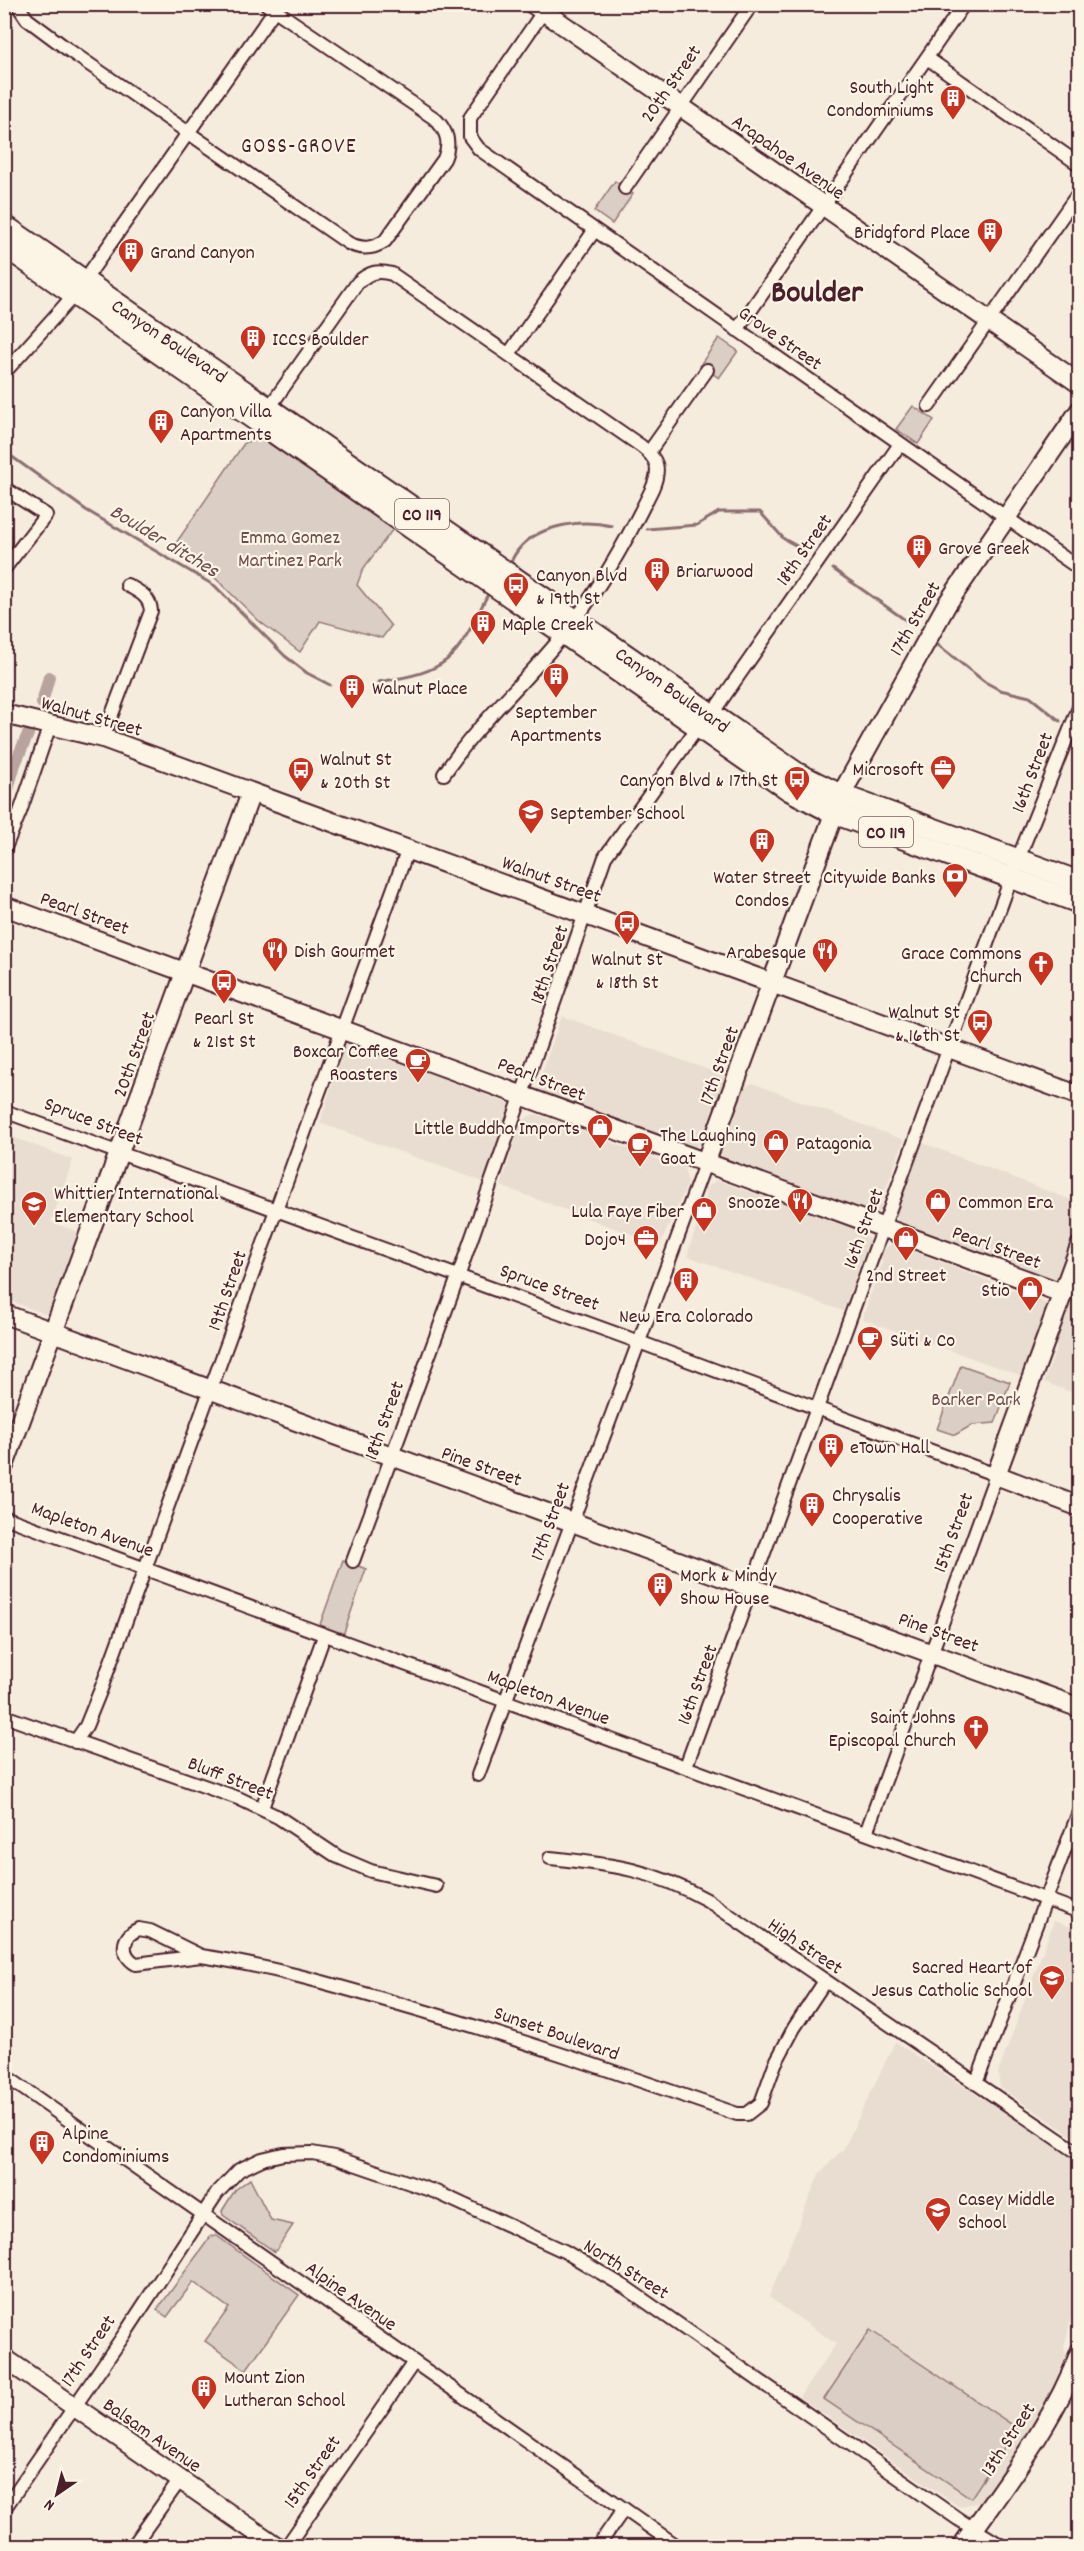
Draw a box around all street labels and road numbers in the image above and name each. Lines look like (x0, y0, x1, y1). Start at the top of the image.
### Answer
street label: 20th Street (635, 40, 710, 129)
street label: Arapahoe Avenue (725, 109, 850, 208)
street label: Canyon Boulevard (105, 293, 232, 392)
street label: Grove Street (732, 300, 827, 379)
road number: CO 119 (395, 499, 449, 529)
street label: 18th Street (770, 509, 840, 592)
street label: 17th Street (884, 577, 949, 662)
street label: Canyon Boulevard (608, 641, 734, 741)
street label: Walnut Street (37, 690, 145, 746)
street label: 16th Street (1006, 729, 1062, 817)
road number: CO 119 (859, 817, 913, 847)
street label: Walnut Street (497, 850, 605, 912)
street label: Pearl Street (36, 886, 132, 944)
street label: 18th Street (524, 922, 577, 1008)
street label: 20th Street (107, 1008, 164, 1102)
street label: 17th Street (694, 1023, 748, 1109)
street label: Pearl Street (493, 1051, 589, 1110)
street label: Spruce Street (39, 1091, 147, 1155)
street label: 16th Street (837, 1185, 892, 1273)
street label: Pearl Street (948, 1220, 1044, 1278)
street label: 19th Street (202, 1247, 256, 1335)
street label: Spruce Street (495, 1258, 603, 1320)
street label: 18th Street (359, 1378, 413, 1464)
street label: Pine Street (437, 1440, 525, 1495)
street label: 17th Street (525, 1479, 579, 1565)
street label: 15th Street (927, 1489, 982, 1577)
street label: Mapleton Avenue (27, 1496, 157, 1566)
street label: Pine Street (894, 1606, 982, 1661)
street label: 16th Street (671, 1641, 726, 1729)
street label: Mapleton Avenue (483, 1664, 613, 1734)
street label: Bluff Street (183, 1751, 277, 1809)
street label: High Street (761, 1912, 847, 1983)
street label: Sunset Boulevard (490, 2000, 622, 2069)
street label: North Street (577, 2233, 674, 2308)
street label: Alpine Avenue (299, 2256, 402, 2339)
street label: 17th Street (55, 2310, 124, 2393)
street label: Balsam Avenue (96, 2392, 206, 2481)
street label: 13th Street (975, 2398, 1044, 2483)
street label: 15th Street (278, 2431, 349, 2515)

